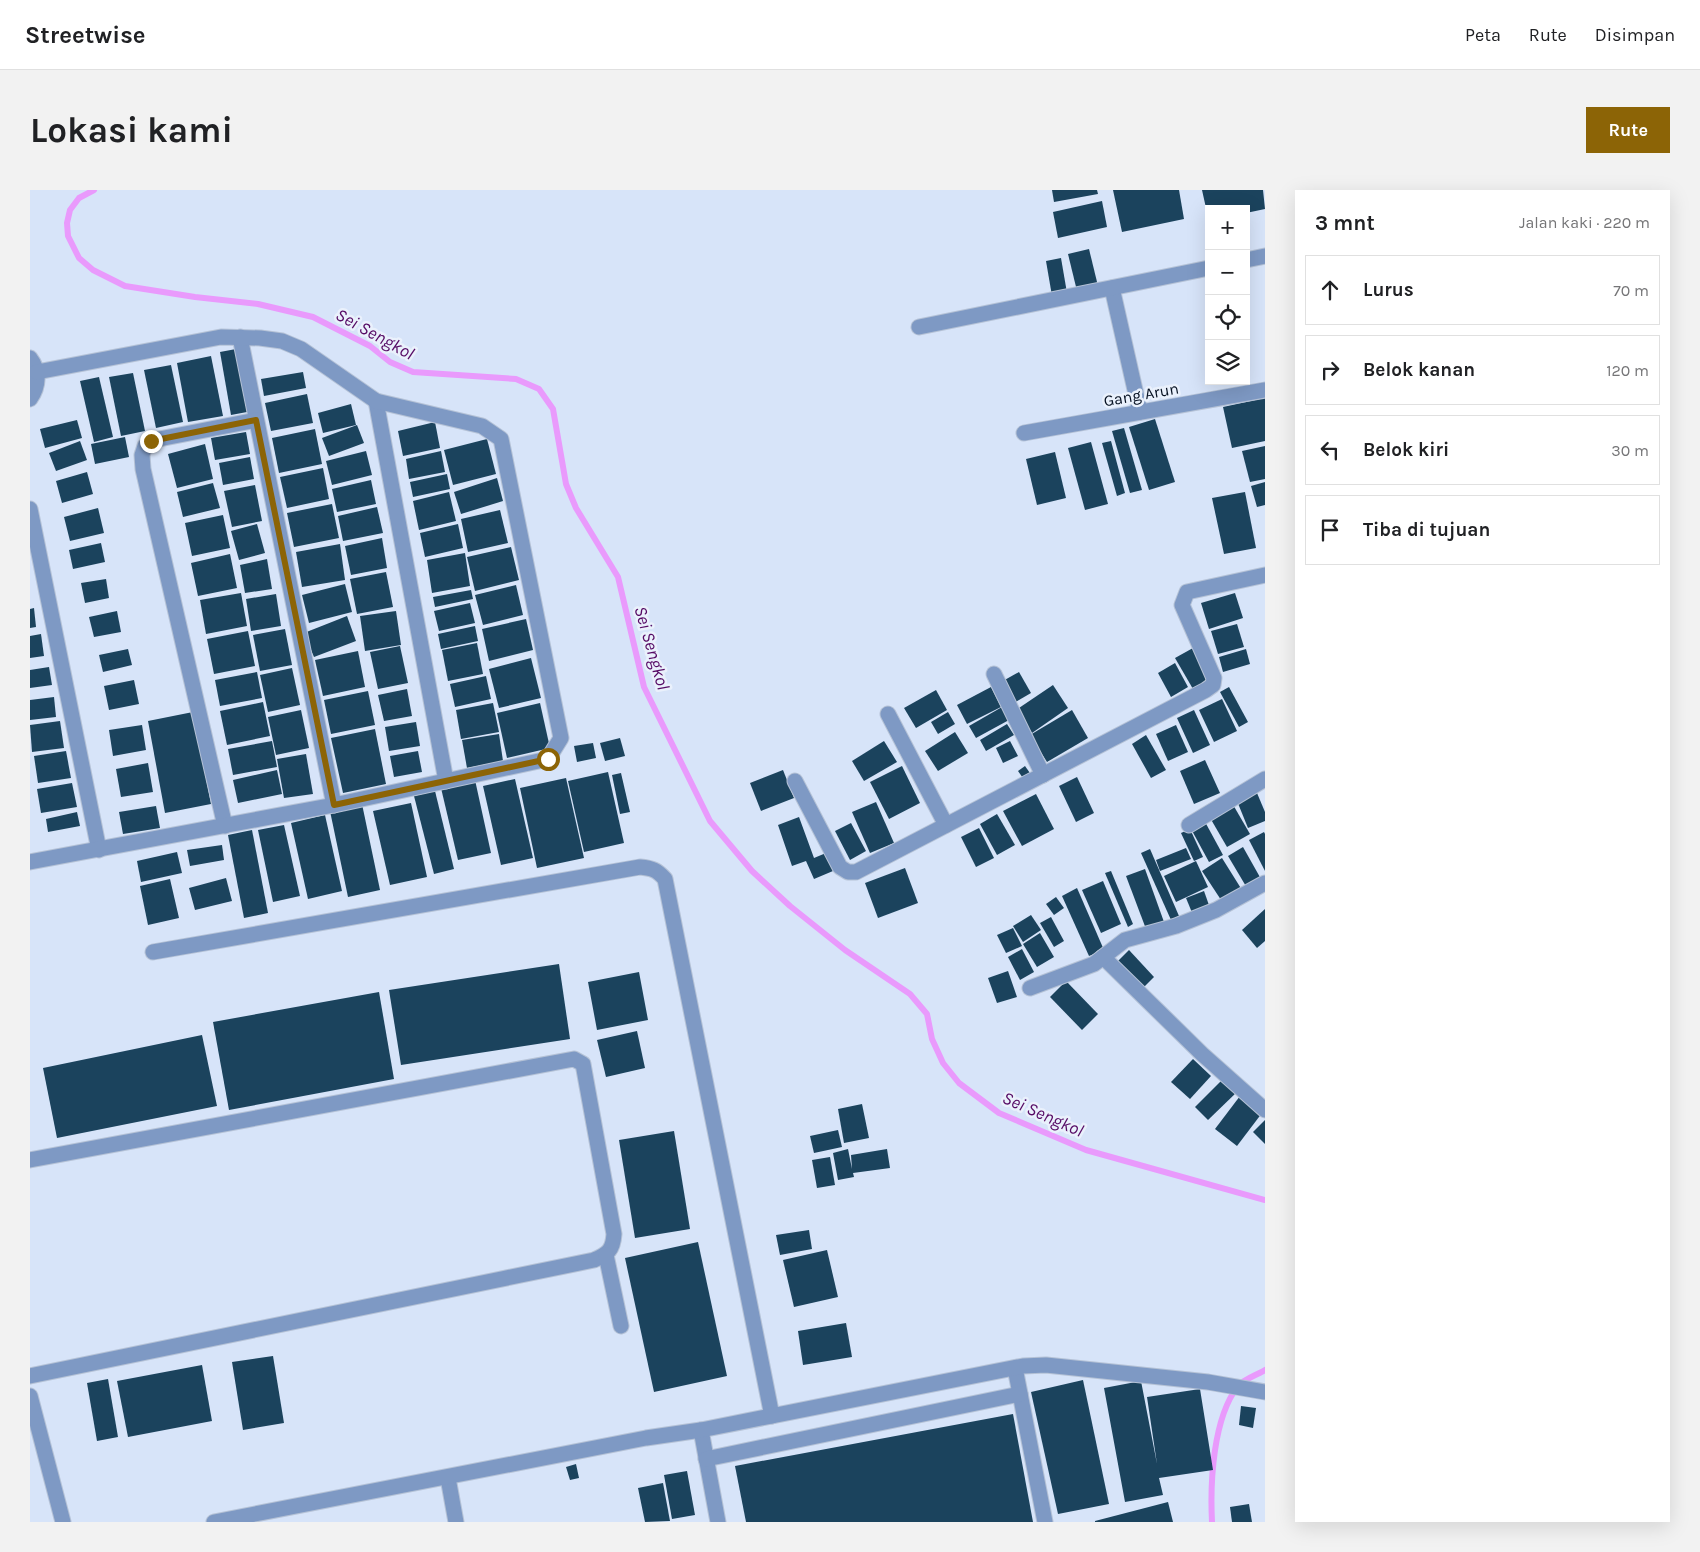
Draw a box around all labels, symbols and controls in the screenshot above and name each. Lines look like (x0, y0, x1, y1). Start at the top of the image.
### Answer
text: Streetwise (25, 21, 146, 49)
text: Peta (1465, 24, 1501, 46)
text: Rute (1529, 24, 1567, 46)
text: Disimpan (1595, 24, 1675, 46)
button: Rute (1586, 107, 1670, 153)
text: Lokasi kami (30, 110, 233, 151)
map controls (1205, 205, 1250, 385)
button: + (1205, 205, 1250, 250)
text: 3 mnt (1315, 211, 1375, 235)
text: Jalan kaki · 220 m (1519, 213, 1650, 232)
button: − (1205, 250, 1250, 295)
icon: ahead (1316, 276, 1344, 304)
text: Lurus (1363, 279, 1414, 301)
text: 70 m (1613, 281, 1649, 300)
button: locate (1205, 295, 1250, 340)
water label: Sei Sengkol (332, 303, 419, 365)
button: layers (1205, 340, 1250, 385)
icon: right (1316, 356, 1344, 384)
text: Belok kanan (1363, 359, 1475, 381)
text: 120 m (1606, 361, 1649, 380)
street label: Gang Arun (1102, 379, 1180, 410)
route end (140, 430, 163, 453)
icon: left (1316, 436, 1344, 464)
text: Belok kiri (1363, 439, 1449, 461)
text: 30 m (1611, 441, 1649, 460)
icon: arrive (1316, 516, 1344, 544)
text: Tiba di tujuan (1363, 519, 1490, 541)
water label: Sei Sengkol (630, 603, 675, 693)
route start (537, 748, 560, 771)
water label: Sei Sengkol (999, 1086, 1087, 1142)

